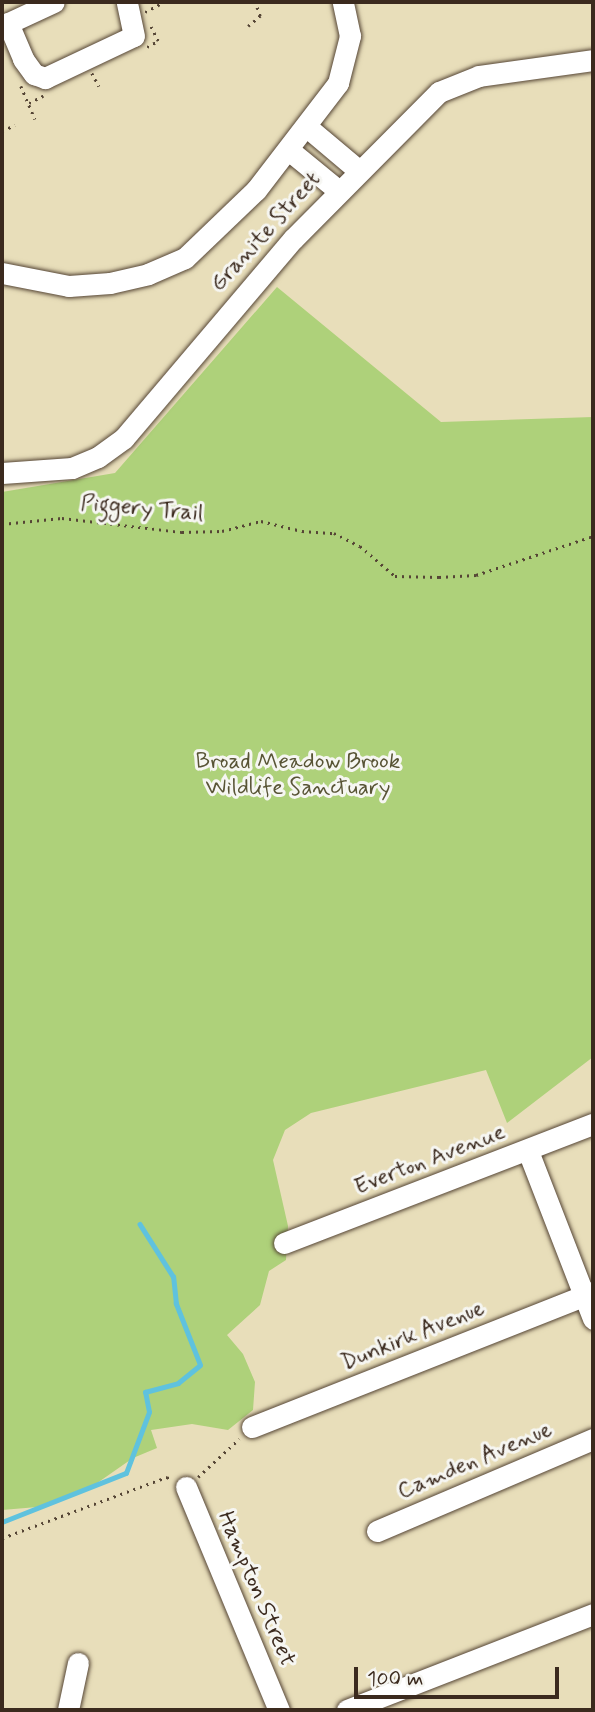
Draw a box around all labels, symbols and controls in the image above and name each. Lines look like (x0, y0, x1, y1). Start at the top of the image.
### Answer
street label: Granite Street (204, 165, 328, 299)
street label: Piggery Trail (81, 490, 203, 528)
park label: Broad Meadow Brook Wildlife Sanctuary (196, 748, 400, 802)
street label: Everton Avenue (354, 1120, 506, 1200)
street label: Dunkirk Avenue (335, 1294, 491, 1378)
street label: Camden Avenue (395, 1417, 555, 1505)
street label: Hampton Street (211, 1508, 301, 1670)
scale bar (357, 1652, 562, 1696)
text: 100 m (367, 1665, 423, 1693)

